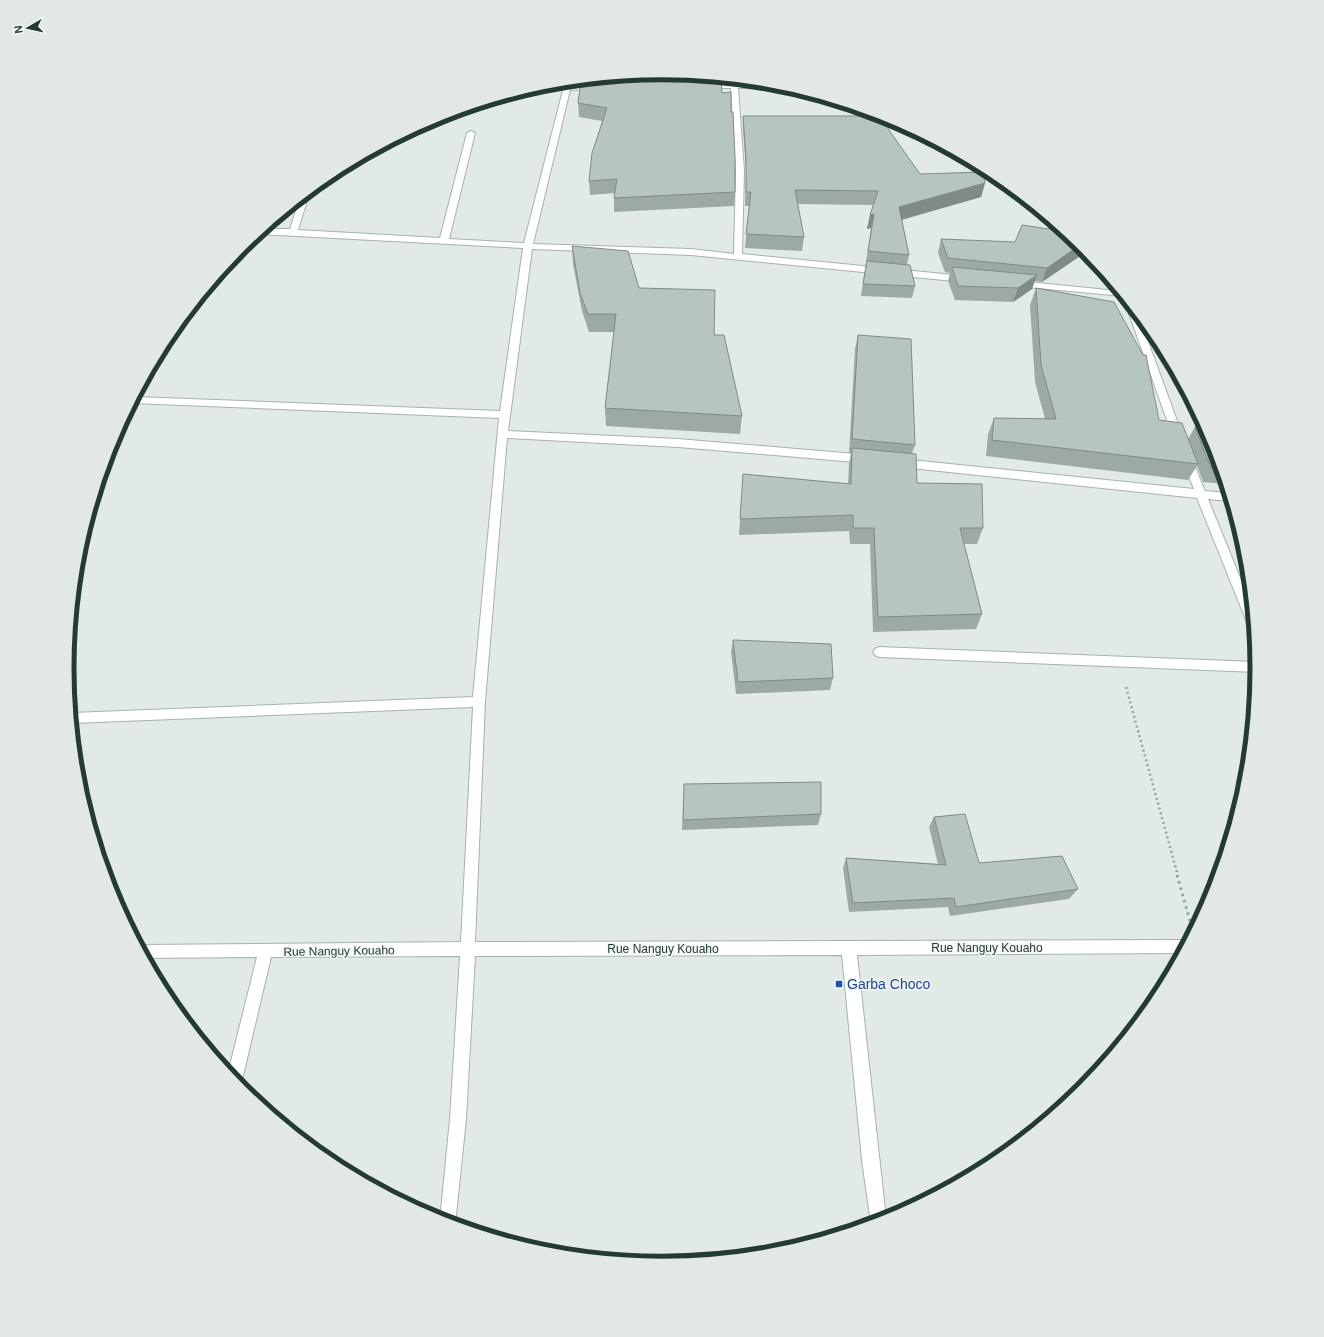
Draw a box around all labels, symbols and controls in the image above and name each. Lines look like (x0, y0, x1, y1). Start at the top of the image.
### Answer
north arrow (8, 8, 48, 48)
text: N (12, 25, 25, 34)
street label: Rue Nanguy Kouaho (931, 941, 1043, 955)
street label: Rue Nanguy Kouaho (607, 942, 719, 956)
street label: Rue Nanguy Kouaho (283, 943, 395, 959)
place label: Garba Choco (847, 976, 930, 992)
marker: Garba Choco (834, 979, 844, 989)

